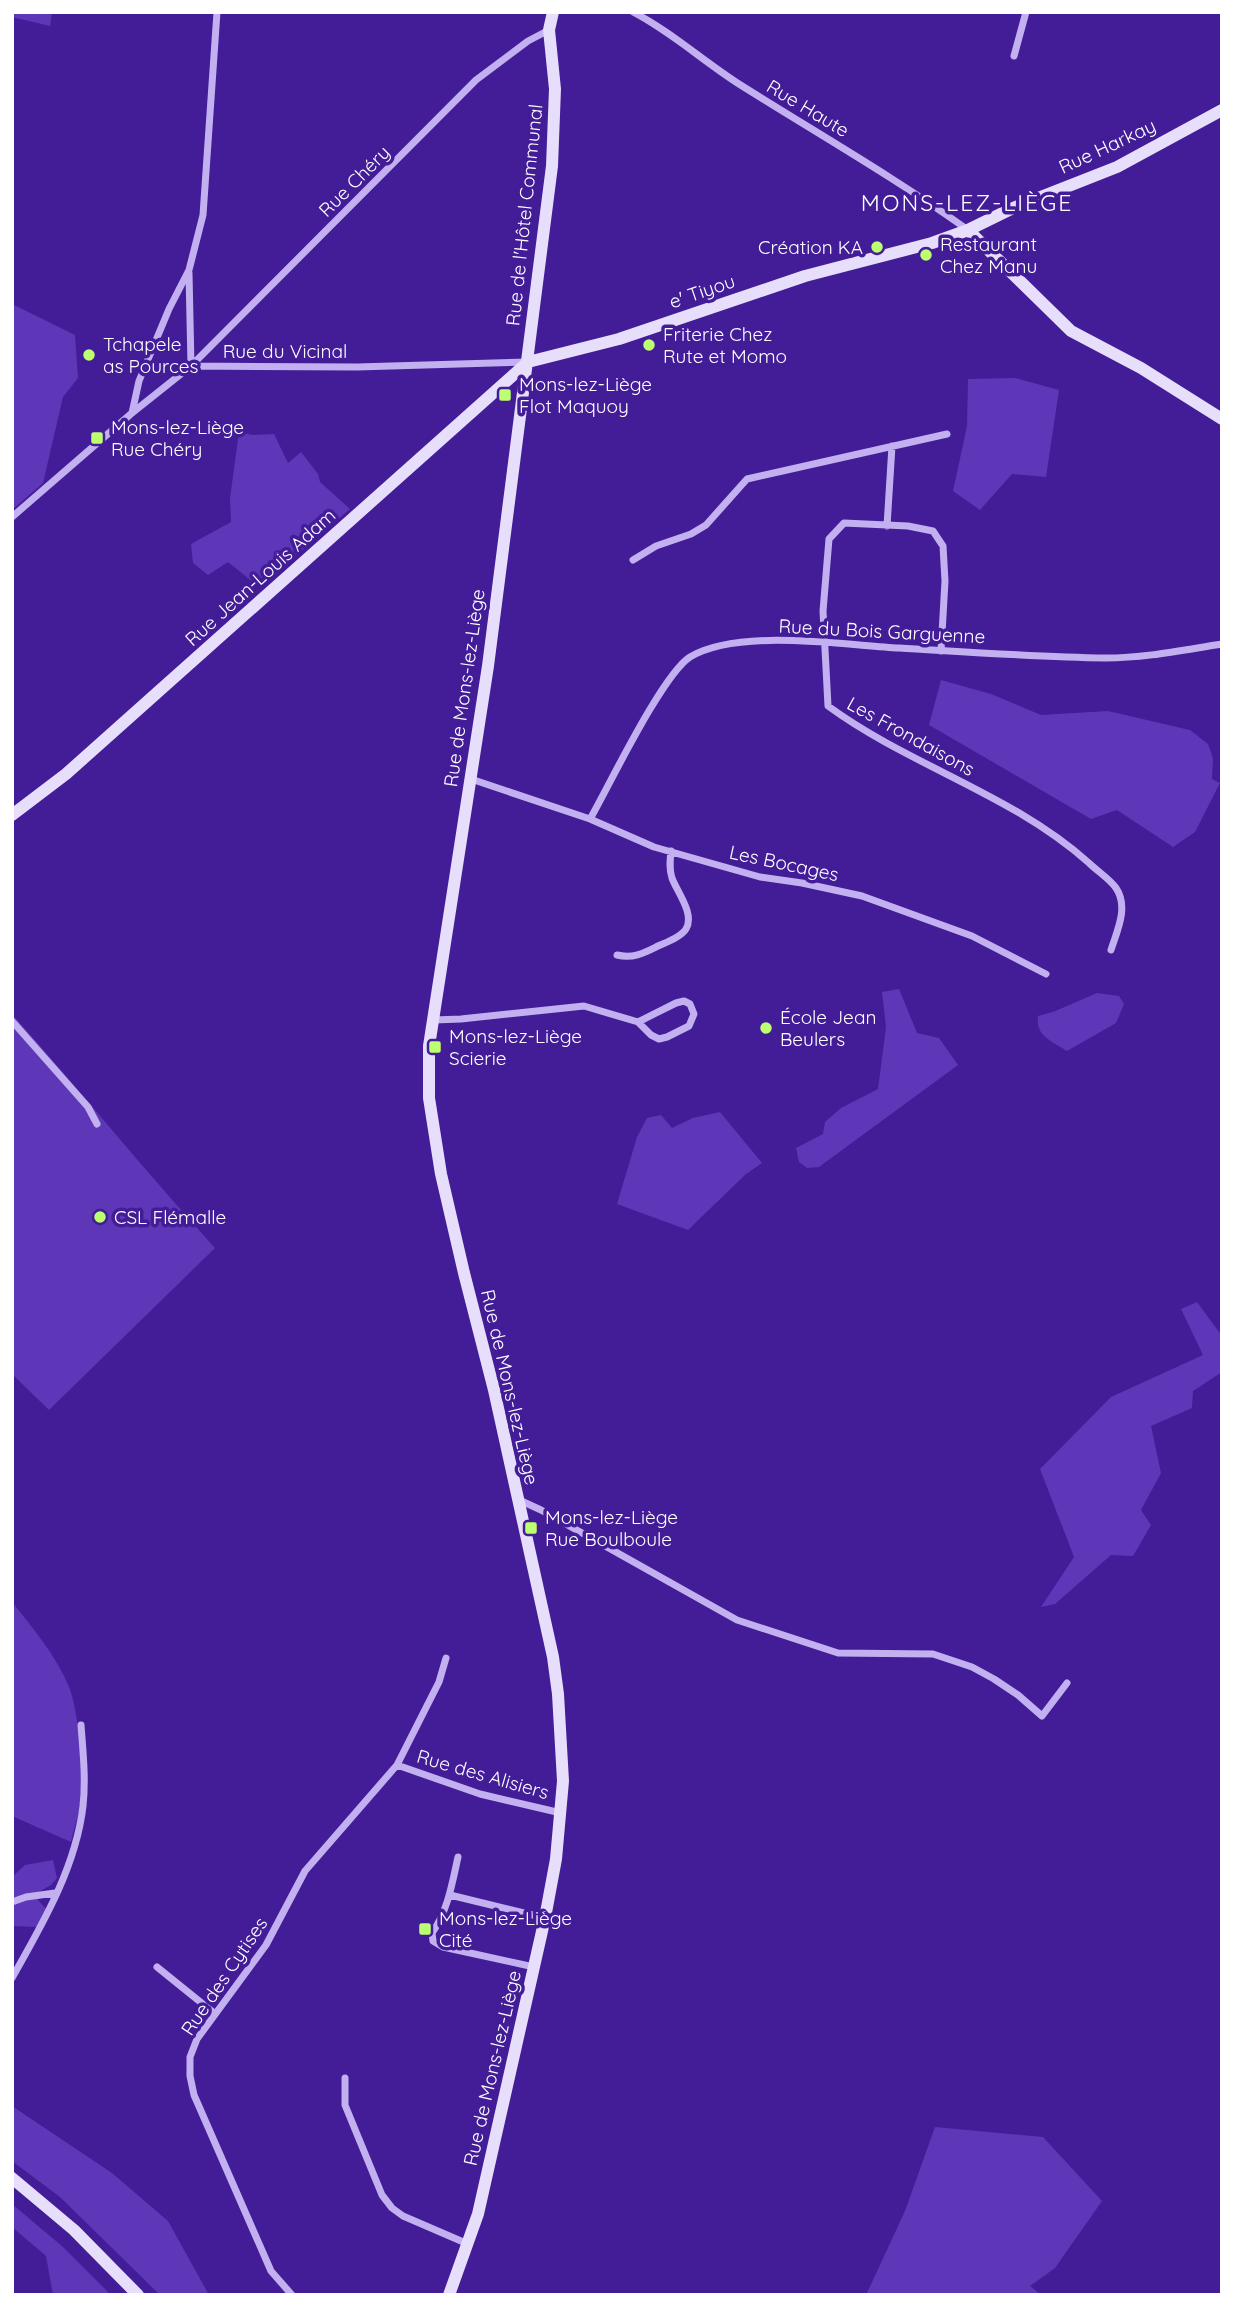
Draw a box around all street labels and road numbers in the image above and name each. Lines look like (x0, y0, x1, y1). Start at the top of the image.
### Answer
street label: Rue Haute (762, 74, 854, 142)
street label: Rue de l'Hôtel Communal (500, 103, 548, 327)
street label: Rue Harkay (1055, 113, 1159, 179)
street label: Rue Chéry (313, 140, 395, 222)
street label: e' Tiyou (666, 269, 738, 313)
street label: Rue du Vicinal (223, 339, 347, 363)
street label: Rue Jean-Louis Adam (180, 503, 340, 651)
street label: Rue de Mons-lez-Liège (438, 587, 490, 789)
street label: Rue du Bois Garguenne (778, 614, 986, 648)
street label: Les Frondaisons (843, 691, 979, 781)
street label: Les Bocages (727, 840, 841, 886)
street label: Rue de Mons-lez-Liège (476, 1287, 544, 1487)
street label: Rue des Alisiers (414, 1744, 552, 1804)
street label: Rue des Cytises (175, 1912, 273, 2040)
street label: Rue de Mons-lez-Liège (458, 1968, 526, 2168)

